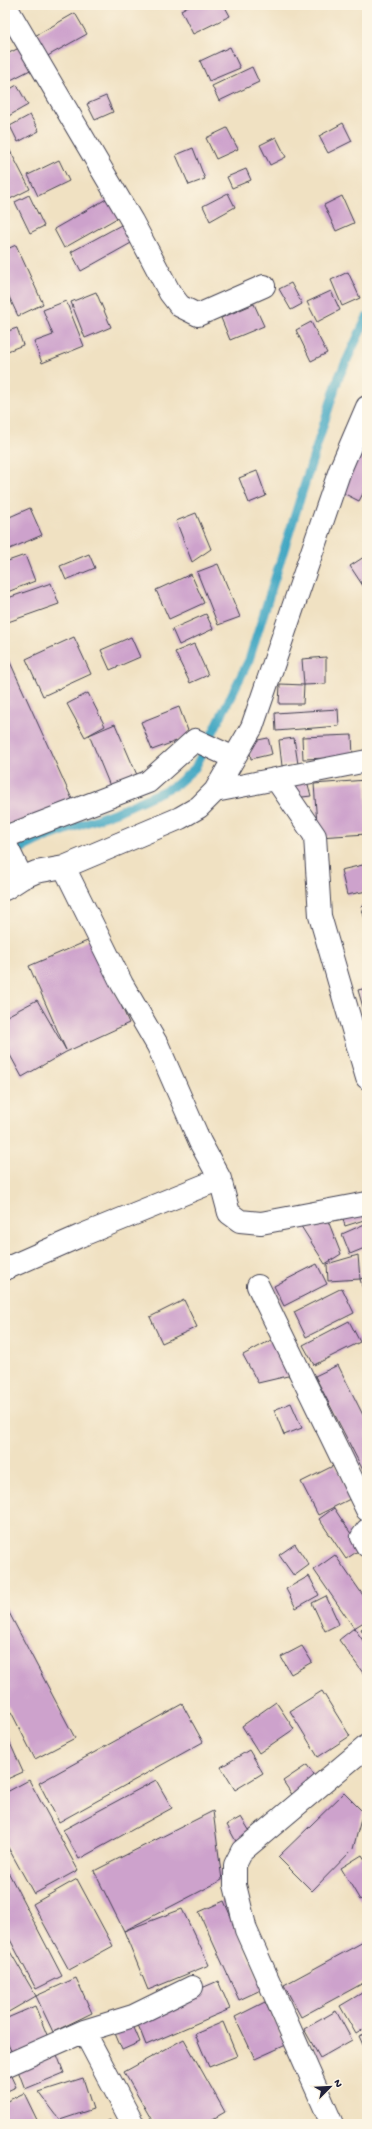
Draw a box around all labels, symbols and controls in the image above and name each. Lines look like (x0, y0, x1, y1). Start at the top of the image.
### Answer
north arrow (310, 2067, 350, 2107)
text: N (330, 2078, 344, 2089)

